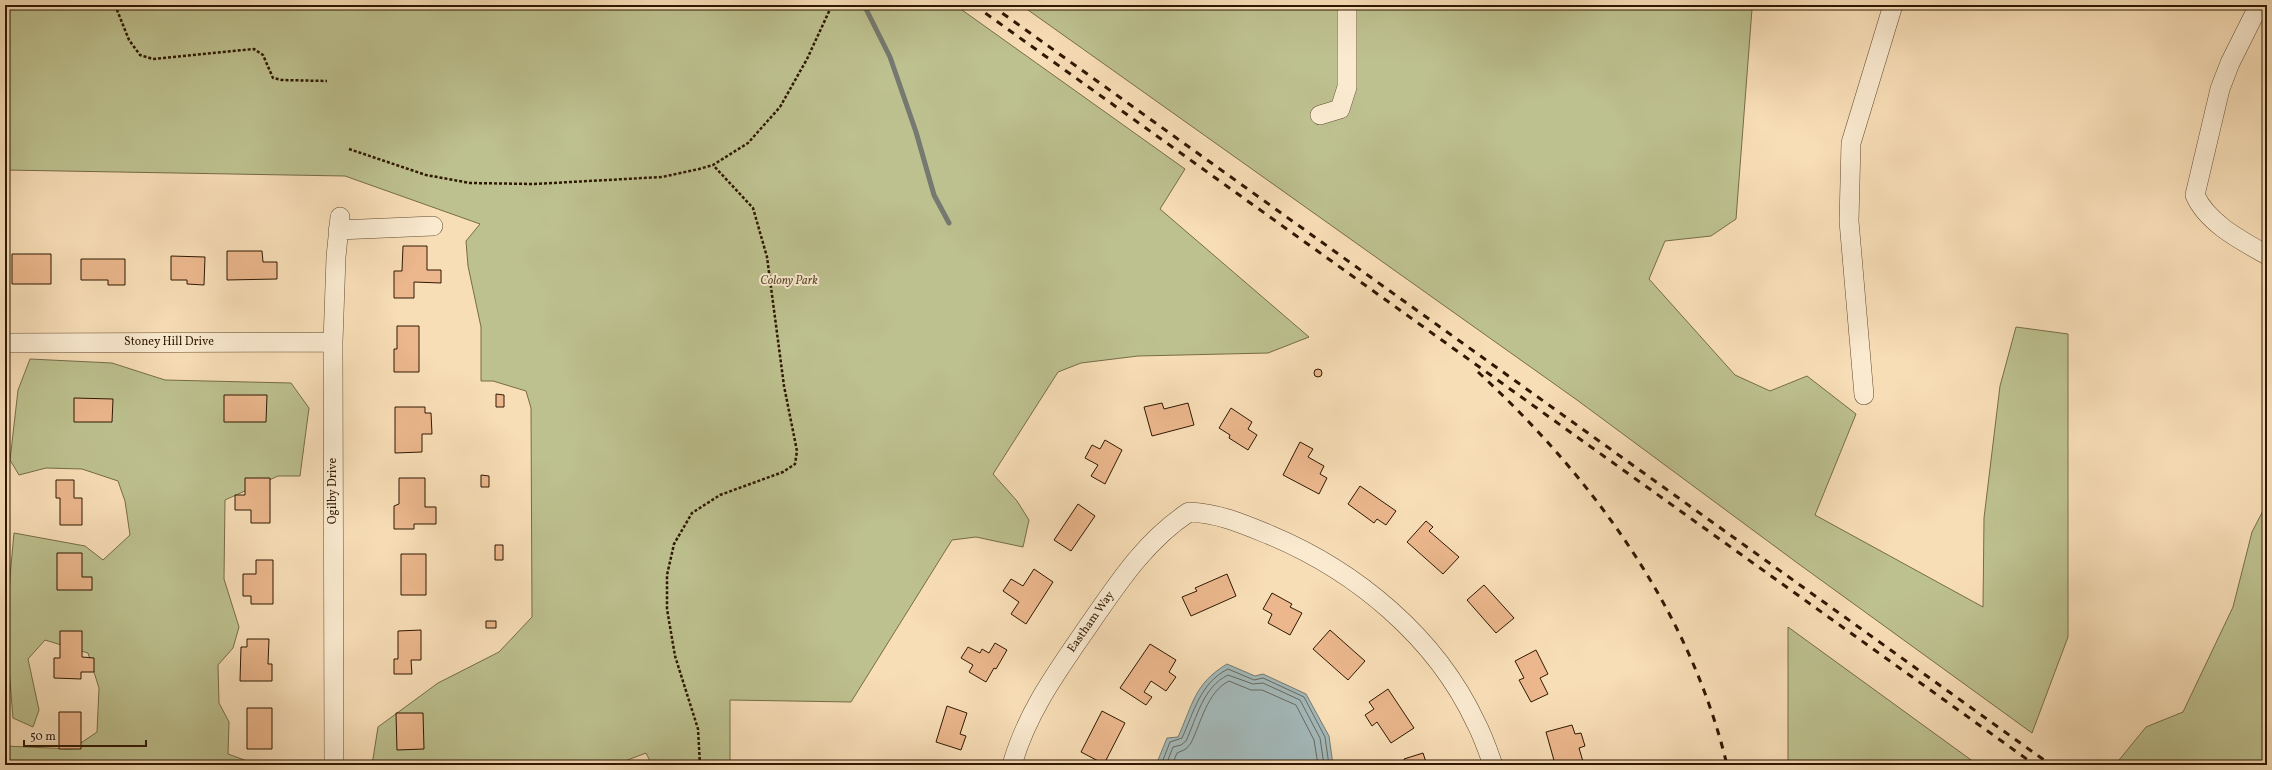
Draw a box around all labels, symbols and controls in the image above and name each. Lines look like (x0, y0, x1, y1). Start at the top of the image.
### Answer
park label: Colony Park (760, 273, 818, 289)
street label: Stoney Hill Drive (124, 334, 214, 350)
street label: Ogilby Drive (325, 457, 341, 524)
street label: Eastham Way (1064, 588, 1118, 656)
scale bar (24, 722, 146, 748)
text: 50 m (30, 729, 56, 745)

